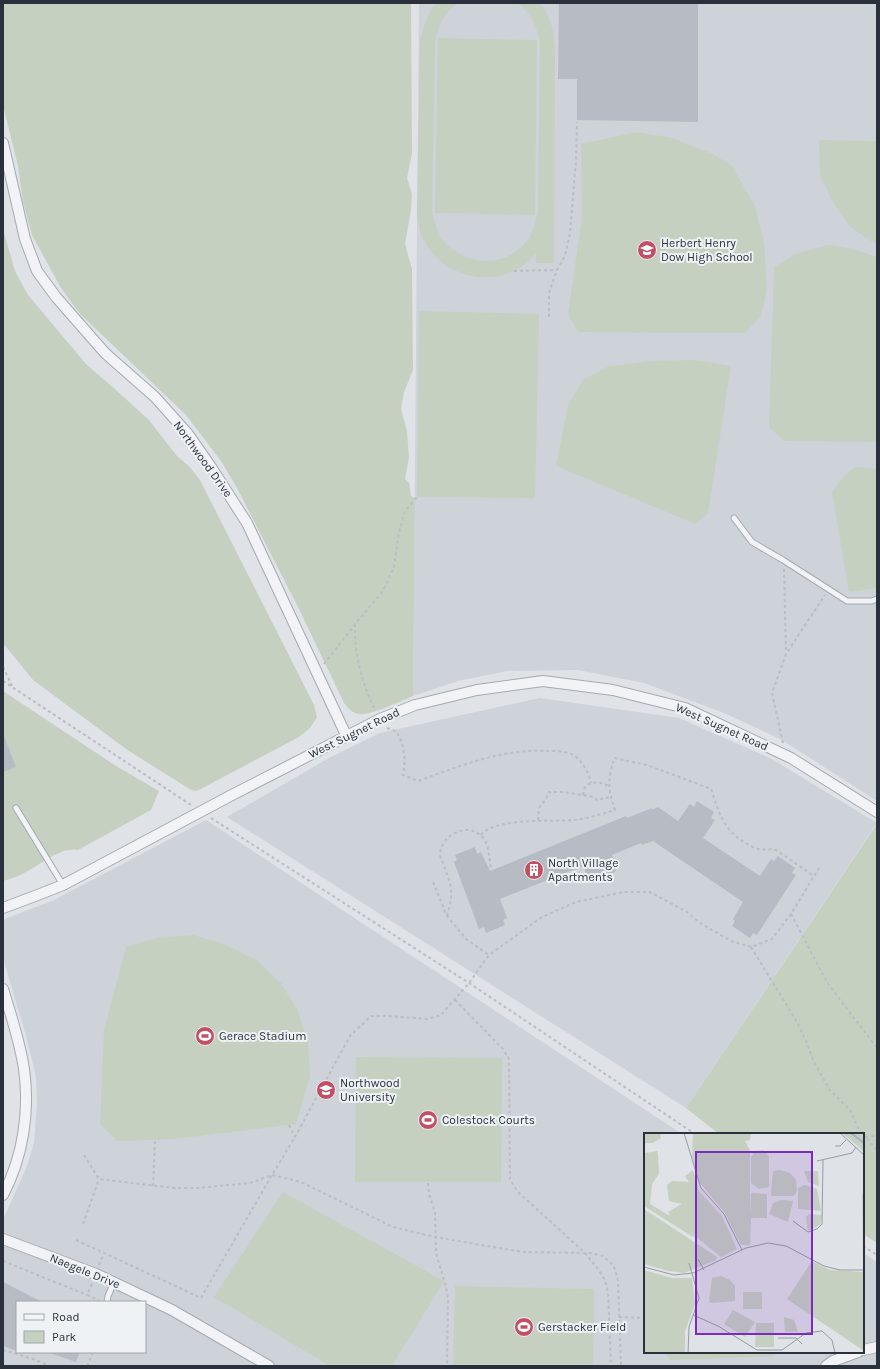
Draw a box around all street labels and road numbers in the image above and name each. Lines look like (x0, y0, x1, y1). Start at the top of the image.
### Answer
street label: Northwood Drive (171, 418, 235, 500)
street label: West Sugnet Road (674, 700, 770, 754)
street label: West Sugnet Road (306, 705, 402, 761)
street label: Naegele Drive (48, 1251, 122, 1291)

